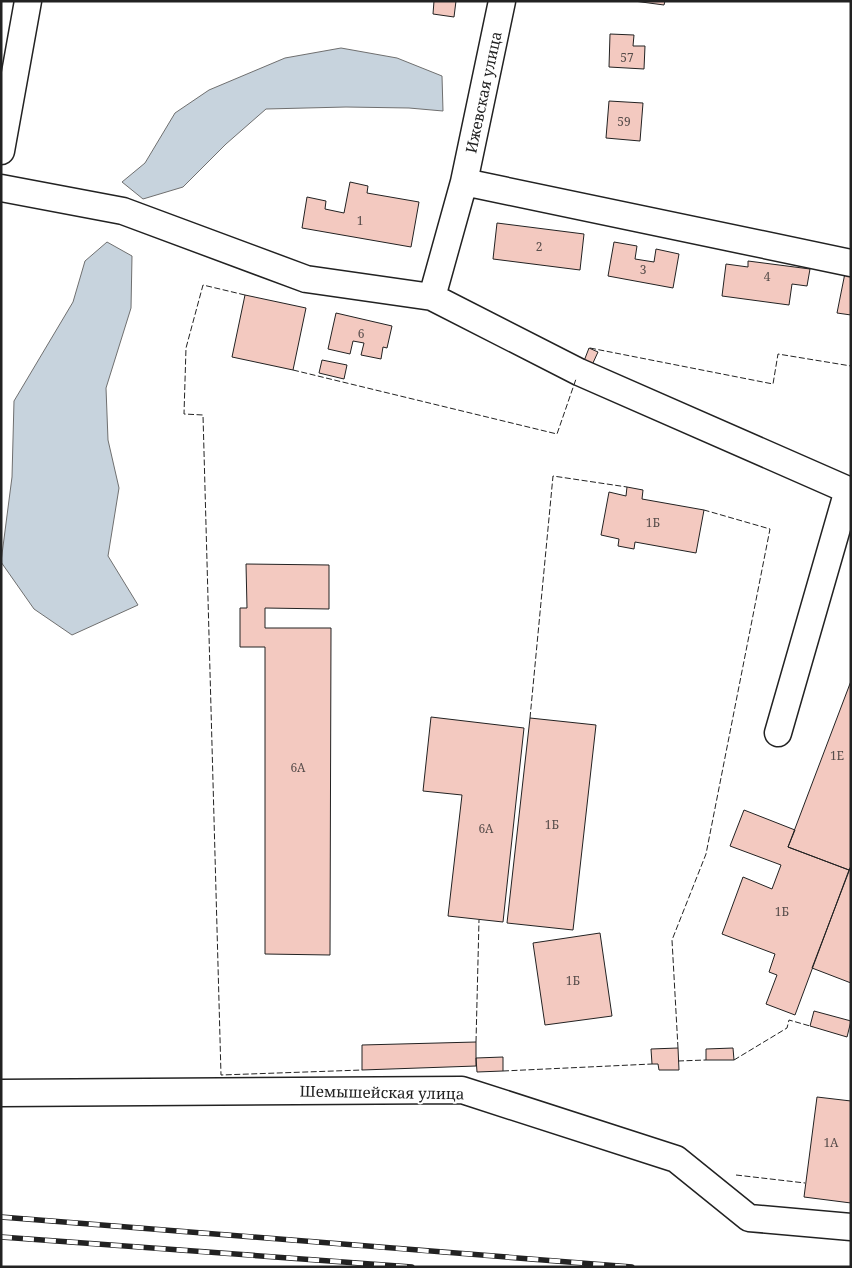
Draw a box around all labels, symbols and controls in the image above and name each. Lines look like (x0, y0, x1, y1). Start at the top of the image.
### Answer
street label: Ижевская улица (460, 29, 506, 155)
house number: 57 (620, 49, 634, 66)
house number: 59 (617, 113, 631, 130)
house number: 1 (357, 212, 363, 229)
house number: 2 (536, 238, 542, 255)
house number: 3 (640, 261, 647, 278)
house number: 4 (764, 268, 771, 285)
house number: 6 (358, 325, 365, 342)
house number: 1Б (646, 514, 660, 531)
house number: 1Е (830, 747, 844, 764)
house number: 6А (290, 759, 306, 776)
house number: 1Б (545, 816, 559, 833)
house number: 6А (478, 820, 494, 837)
house number: 1Б (775, 903, 789, 920)
house number: 1Б (566, 972, 580, 989)
street label: Шемышейская улица (300, 1081, 464, 1103)
house number: 1А (823, 1134, 839, 1151)

